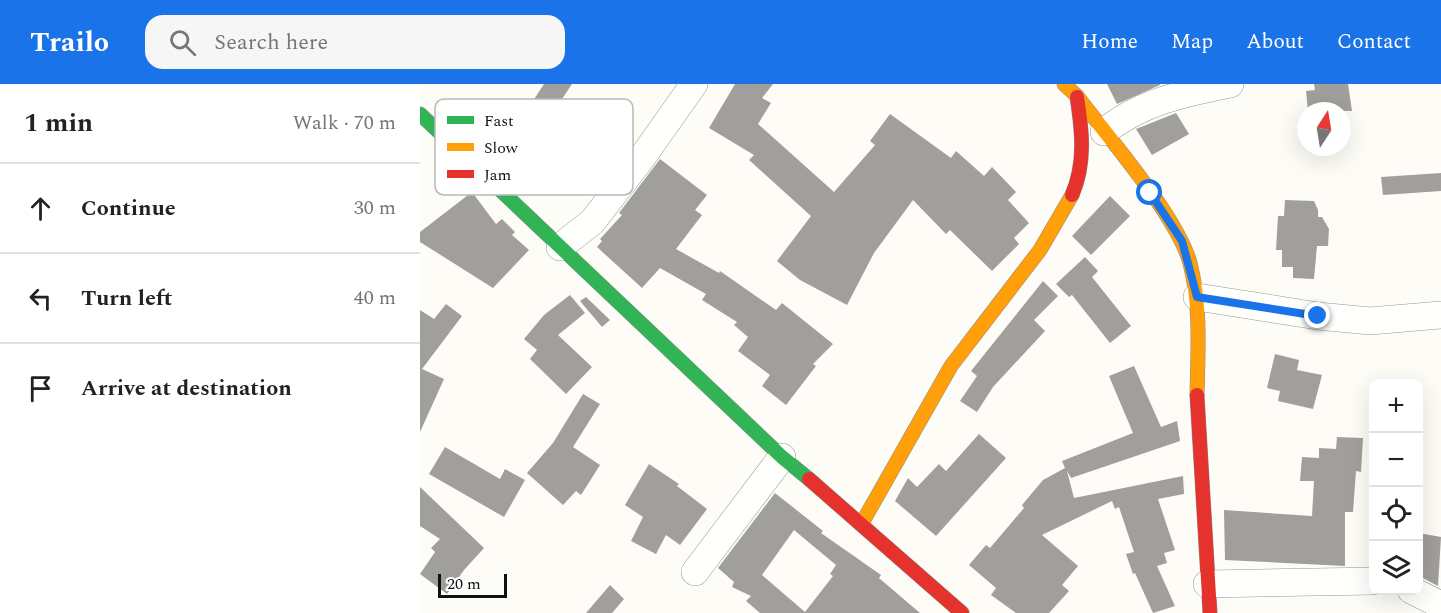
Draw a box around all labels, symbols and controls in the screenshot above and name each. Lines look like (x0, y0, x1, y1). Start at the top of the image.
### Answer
search box (145, 15, 565, 69)
text: Trailo (30, 21, 109, 64)
icon: search (166, 26, 199, 59)
text: Search here (214, 26, 328, 59)
text: Home (1081, 26, 1138, 58)
text: Map (1171, 26, 1213, 58)
text: About (1246, 26, 1304, 58)
text: Contact (1337, 26, 1411, 58)
legend (435, 99, 633, 195)
north arrow (1297, 102, 1351, 156)
text: 1 min (24, 103, 93, 143)
text: Walk · 70 m (293, 108, 396, 138)
text: Fast (484, 109, 514, 133)
text: Slow (484, 136, 519, 160)
text: Jam (484, 163, 512, 187)
route start (1136, 179, 1162, 205)
icon: ahead (24, 192, 57, 225)
text: Continue (81, 192, 176, 225)
text: 30 m (354, 193, 396, 223)
icon: left (24, 282, 57, 315)
text: Turn left (81, 282, 173, 315)
text: 40 m (354, 283, 396, 313)
route end (1304, 302, 1330, 328)
icon: arrive (24, 372, 57, 405)
text: Arrive at destination (81, 372, 292, 405)
map controls (1369, 379, 1423, 595)
button: + (1369, 379, 1423, 433)
button: − (1369, 433, 1423, 487)
button: locate (1369, 487, 1423, 541)
button: layers (1369, 541, 1423, 595)
scale bar (438, 571, 507, 598)
text: 20 m (447, 572, 481, 596)

